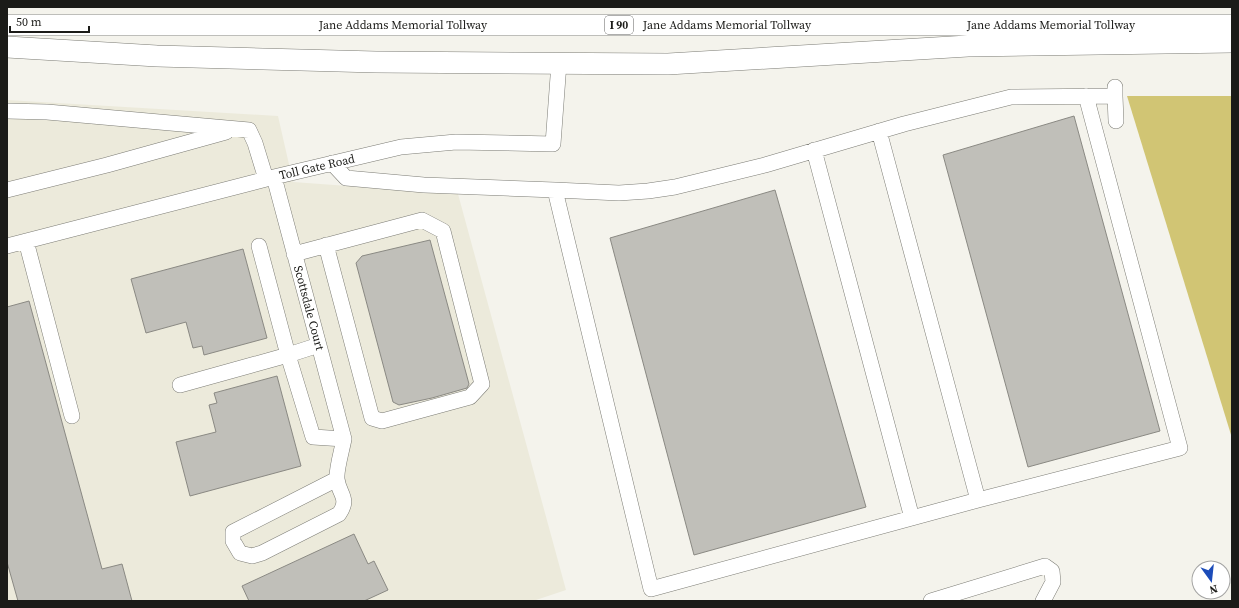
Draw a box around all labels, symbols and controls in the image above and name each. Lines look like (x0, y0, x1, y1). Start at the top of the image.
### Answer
scale bar (10, 8, 89, 34)
text: 50 m (16, 14, 42, 30)
road number: I 90 (605, 16, 633, 34)
street label: Jane Addams Memorial Tollway (318, 17, 488, 33)
street label: Jane Addams Memorial Tollway (642, 17, 812, 33)
street label: Jane Addams Memorial Tollway (966, 17, 1136, 33)
street label: Toll Gate Road (278, 150, 357, 183)
street label: Scottsdale Court (290, 264, 328, 352)
north arrow (1191, 560, 1231, 600)
text: N (1208, 581, 1219, 597)

